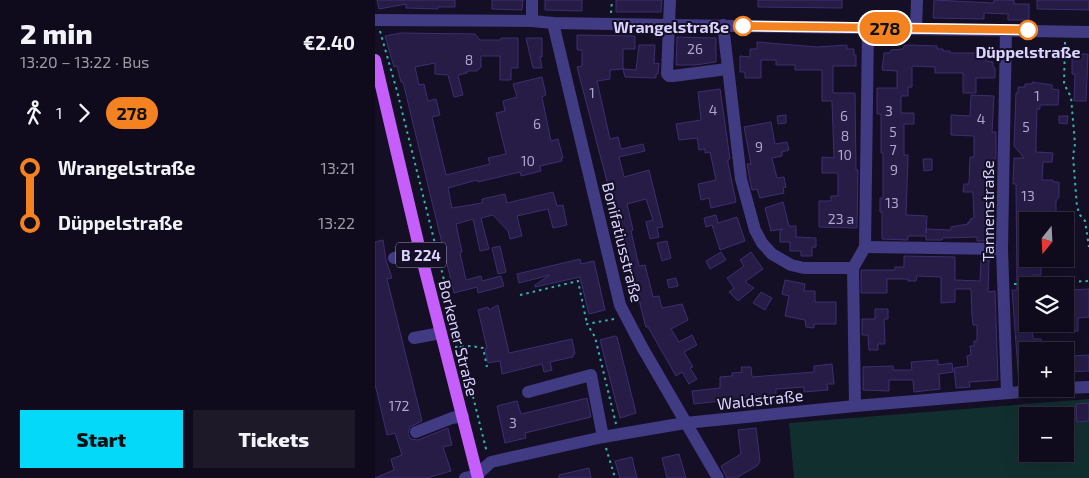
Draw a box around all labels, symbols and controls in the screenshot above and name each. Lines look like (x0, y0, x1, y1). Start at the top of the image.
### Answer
line badge: 278 (856, 12, 914, 44)
text: 2 min (20, 16, 93, 50)
marker: Wrangelstraße (733, 16, 753, 36)
place label: Wrangelstraße (613, 17, 729, 36)
text: 278 (869, 17, 901, 39)
marker: Düppelstraße (1018, 20, 1038, 40)
text: €2.40 (303, 31, 355, 54)
house number: 26 (687, 40, 703, 57)
place label: Düppelstraße (975, 42, 1081, 61)
house number: 8 (465, 51, 473, 68)
text: 13:20 – 13:22 · Bus (20, 52, 149, 71)
house number: 1 (589, 84, 595, 101)
house number: 1 (1034, 87, 1040, 104)
icon: walk (20, 99, 48, 127)
icon: forward (70, 99, 98, 127)
house number: 4 (709, 101, 717, 118)
text: 278 (116, 102, 148, 124)
house number: 3 (885, 102, 893, 119)
text: 1 (56, 103, 62, 122)
house number: 6 (840, 107, 848, 124)
house number: 4 (977, 110, 985, 127)
house number: 6 (533, 115, 541, 132)
house number: 5 (1022, 118, 1030, 135)
house number: 5 (889, 123, 897, 140)
house number: 8 (841, 127, 849, 144)
house number: 9 (755, 138, 763, 155)
house number: 7 (889, 141, 897, 158)
house number: 10 (838, 146, 852, 163)
house number: 10 (521, 152, 535, 169)
text: Wrangelstraße (58, 156, 195, 179)
text: 13:21 (321, 158, 355, 177)
street label: Tannenstraße (978, 160, 997, 262)
house number: 9 (890, 161, 898, 178)
street label: Bonifatiusstraße (599, 180, 647, 304)
house number: 13 (1021, 187, 1035, 204)
house number: 13 (885, 194, 899, 211)
house number: 23 a (828, 210, 854, 227)
text: Düppelstraße (58, 211, 183, 234)
north arrow (1019, 212, 1074, 268)
map controls (1019, 212, 1074, 462)
text: 13:22 (318, 213, 355, 232)
road number: B 224 (396, 242, 446, 268)
button: layers (1019, 277, 1074, 332)
street label: Borkener Straße (435, 278, 483, 398)
button: + (1019, 342, 1074, 397)
street label: Waldstraße (716, 385, 804, 413)
house number: 172 (389, 397, 409, 414)
button: − (1019, 407, 1074, 462)
button: Start (20, 410, 183, 468)
button: Tickets (193, 410, 355, 468)
house number: 3 (509, 414, 517, 431)

